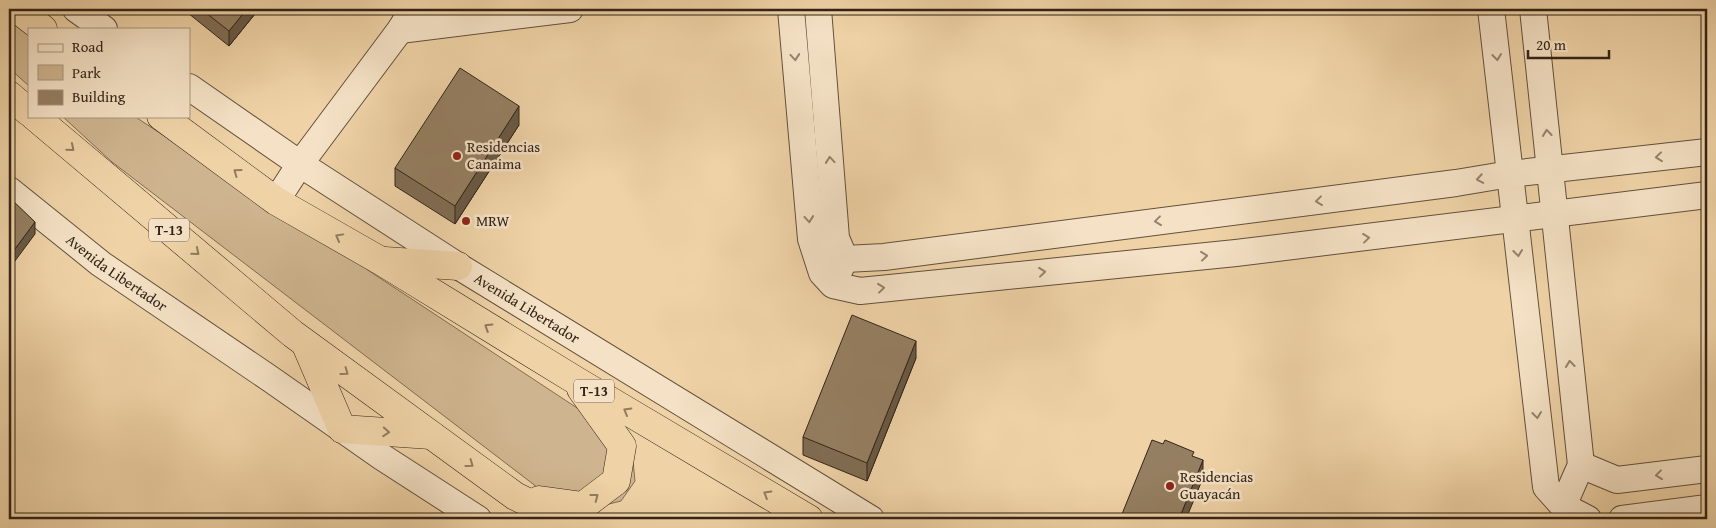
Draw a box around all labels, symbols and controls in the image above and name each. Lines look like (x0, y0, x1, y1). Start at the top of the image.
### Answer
legend (28, 28, 190, 118)
scale bar (1528, 28, 1610, 60)
text: 20 m (1536, 34, 1567, 55)
text: Road (72, 36, 103, 57)
one-way arrow (1491, 53, 1502, 61)
one-way arrow (789, 54, 800, 62)
text: Park (72, 62, 101, 83)
text: Building (72, 86, 126, 107)
one-way arrow (1542, 128, 1553, 136)
place label: Residencias Canaima (467, 136, 540, 174)
one-way arrow (65, 142, 74, 150)
marker: Residencias Canaima (451, 150, 463, 162)
one-way arrow (1654, 151, 1662, 162)
one-way arrow (824, 156, 835, 164)
one-way arrow (233, 169, 242, 178)
one-way arrow (1476, 173, 1485, 183)
one-way arrow (1315, 195, 1323, 206)
place label: MRW (476, 210, 510, 231)
marker: MRW (460, 215, 472, 227)
one-way arrow (803, 215, 814, 223)
one-way arrow (1154, 216, 1162, 226)
road number: T-13 (149, 218, 189, 242)
street label: Avenida Libertador (62, 229, 172, 316)
one-way arrow (335, 233, 344, 243)
one-way arrow (1362, 233, 1370, 244)
one-way arrow (190, 246, 199, 255)
one-way arrow (1512, 250, 1523, 258)
one-way arrow (1200, 251, 1208, 262)
street label: Avenida Libertador (470, 267, 584, 348)
one-way arrow (1039, 267, 1047, 278)
one-way arrow (877, 283, 885, 294)
one-way arrow (485, 323, 494, 333)
one-way arrow (1565, 360, 1576, 368)
one-way arrow (339, 366, 349, 375)
road number: T-13 (574, 380, 614, 402)
one-way arrow (624, 407, 633, 417)
one-way arrow (1532, 411, 1542, 419)
one-way arrow (383, 426, 391, 437)
one-way arrow (464, 458, 473, 466)
place label: Residencias Guayacán (1180, 466, 1253, 504)
one-way arrow (1655, 469, 1663, 480)
marker: Residencias Guayacán (1164, 480, 1176, 492)
one-way arrow (763, 490, 772, 500)
one-way arrow (589, 494, 599, 503)

